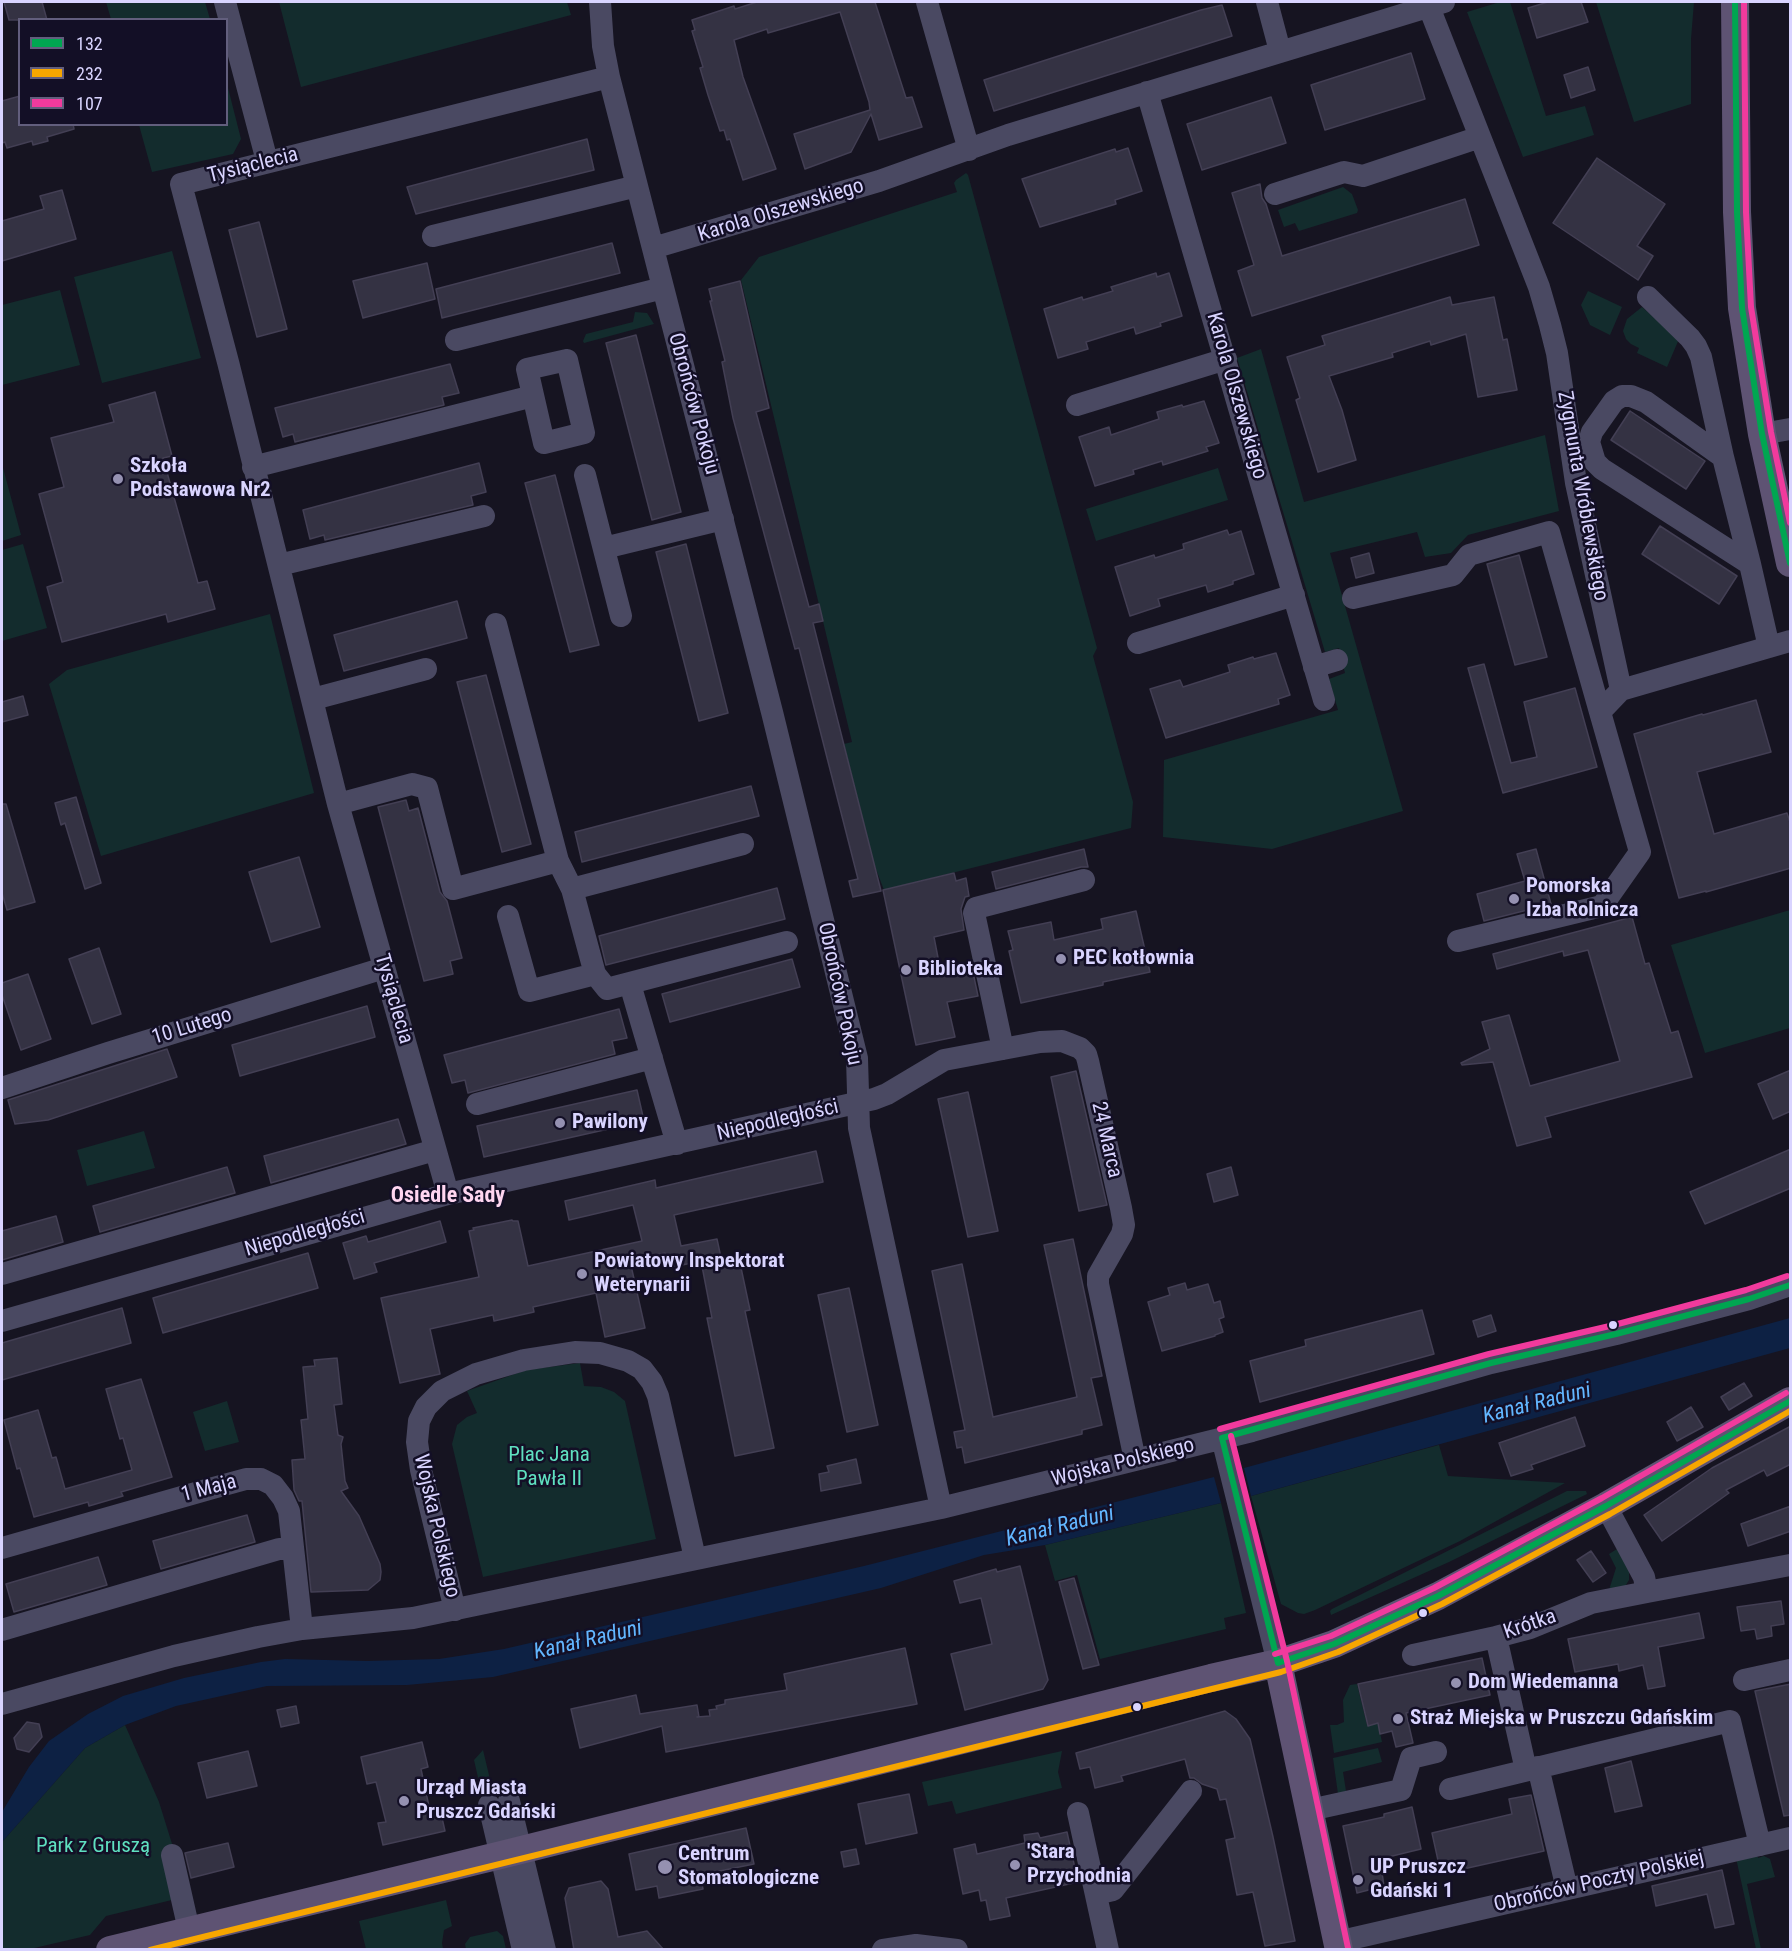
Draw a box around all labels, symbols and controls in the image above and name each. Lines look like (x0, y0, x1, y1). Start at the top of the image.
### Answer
legend (18, 18, 228, 126)
text: 132 (76, 33, 103, 54)
text: 232 (76, 63, 103, 84)
text: 107 (76, 93, 103, 114)
street label: Tysiąclecia (205, 143, 301, 189)
street label: Karola Olszewskiego (695, 174, 867, 248)
street label: Karola Olszewskiego (1200, 310, 1272, 482)
street label: Obrońców Pokoju (662, 330, 724, 478)
street label: Zygmunta Wróblewskiego (1551, 389, 1613, 603)
place label: Szkoła Podstawowa Nr2 (130, 454, 271, 504)
marker: Szkoła Podstawowa Nr2 (111, 472, 125, 486)
place label: Pomorska Izba Rolnicza (1526, 874, 1638, 924)
marker: Pomorska Izba Rolnicza (1507, 892, 1521, 906)
street label: Obrońców Pokoju (812, 920, 866, 1068)
place label: PEC kotłownia (1073, 946, 1194, 972)
street label: Tysiąclecia (368, 951, 418, 1047)
marker: PEC kotłownia (1054, 952, 1068, 966)
place label: Biblioteka (918, 957, 1003, 983)
marker: Biblioteka (899, 963, 913, 977)
street label: 10 Lutego (149, 1003, 235, 1051)
street label: Niepodległości (715, 1095, 841, 1147)
street label: 24 Marca (1085, 1099, 1127, 1181)
place label: Pawilony (572, 1110, 648, 1136)
marker: Pawilony (553, 1116, 567, 1130)
district label: Osiedle Sady (391, 1183, 505, 1209)
street label: Niepodległości (242, 1205, 368, 1263)
place label: Powiatowy Inspektorat Weterynarii (594, 1249, 784, 1299)
marker: Powiatowy Inspektorat Weterynarii (575, 1267, 589, 1281)
unlabelled marker (1607, 1319, 1619, 1331)
water label: Kanał Raduni (1480, 1378, 1594, 1430)
street label: Wojska Polskiego (1049, 1433, 1197, 1493)
park label: Plac Jana Pawła II (508, 1443, 590, 1493)
street label: Wojska Polskiego (407, 1452, 465, 1600)
street label: 1 Maja (179, 1470, 239, 1508)
water label: Kanał Raduni (1003, 1501, 1117, 1553)
street label: Krótka (1500, 1604, 1560, 1646)
unlabelled marker (1417, 1607, 1429, 1619)
water label: Kanał Raduni (531, 1616, 645, 1666)
place label: Dom Wiedemanna (1468, 1670, 1618, 1696)
marker: Dom Wiedemanna (1449, 1676, 1463, 1690)
unlabelled marker (1131, 1701, 1143, 1713)
place label: Straż Miejska w Pruszczu Gdańskim (1410, 1706, 1713, 1732)
marker: Straż Miejska w Pruszczu Gdańskim (1391, 1712, 1405, 1726)
place label: Urząd Miasta Pruszcz Gdański (416, 1776, 556, 1826)
marker: Urząd Miasta Pruszcz Gdański (397, 1794, 411, 1808)
park label: Park z Gruszą (36, 1834, 150, 1860)
place label: 'Stara Przychodnia (1027, 1840, 1131, 1890)
place label: Centrum Stomatologiczne (678, 1842, 819, 1892)
street label: Obrońców Poczty Polskiej (1492, 1846, 1706, 1918)
place label: UP Pruszcz Gdański 1 (1370, 1855, 1466, 1905)
marker: Centrum Stomatologiczne (656, 1858, 674, 1876)
marker: 'Stara Przychodnia (1008, 1858, 1022, 1872)
marker: UP Pruszcz Gdański 1 (1351, 1873, 1365, 1887)

